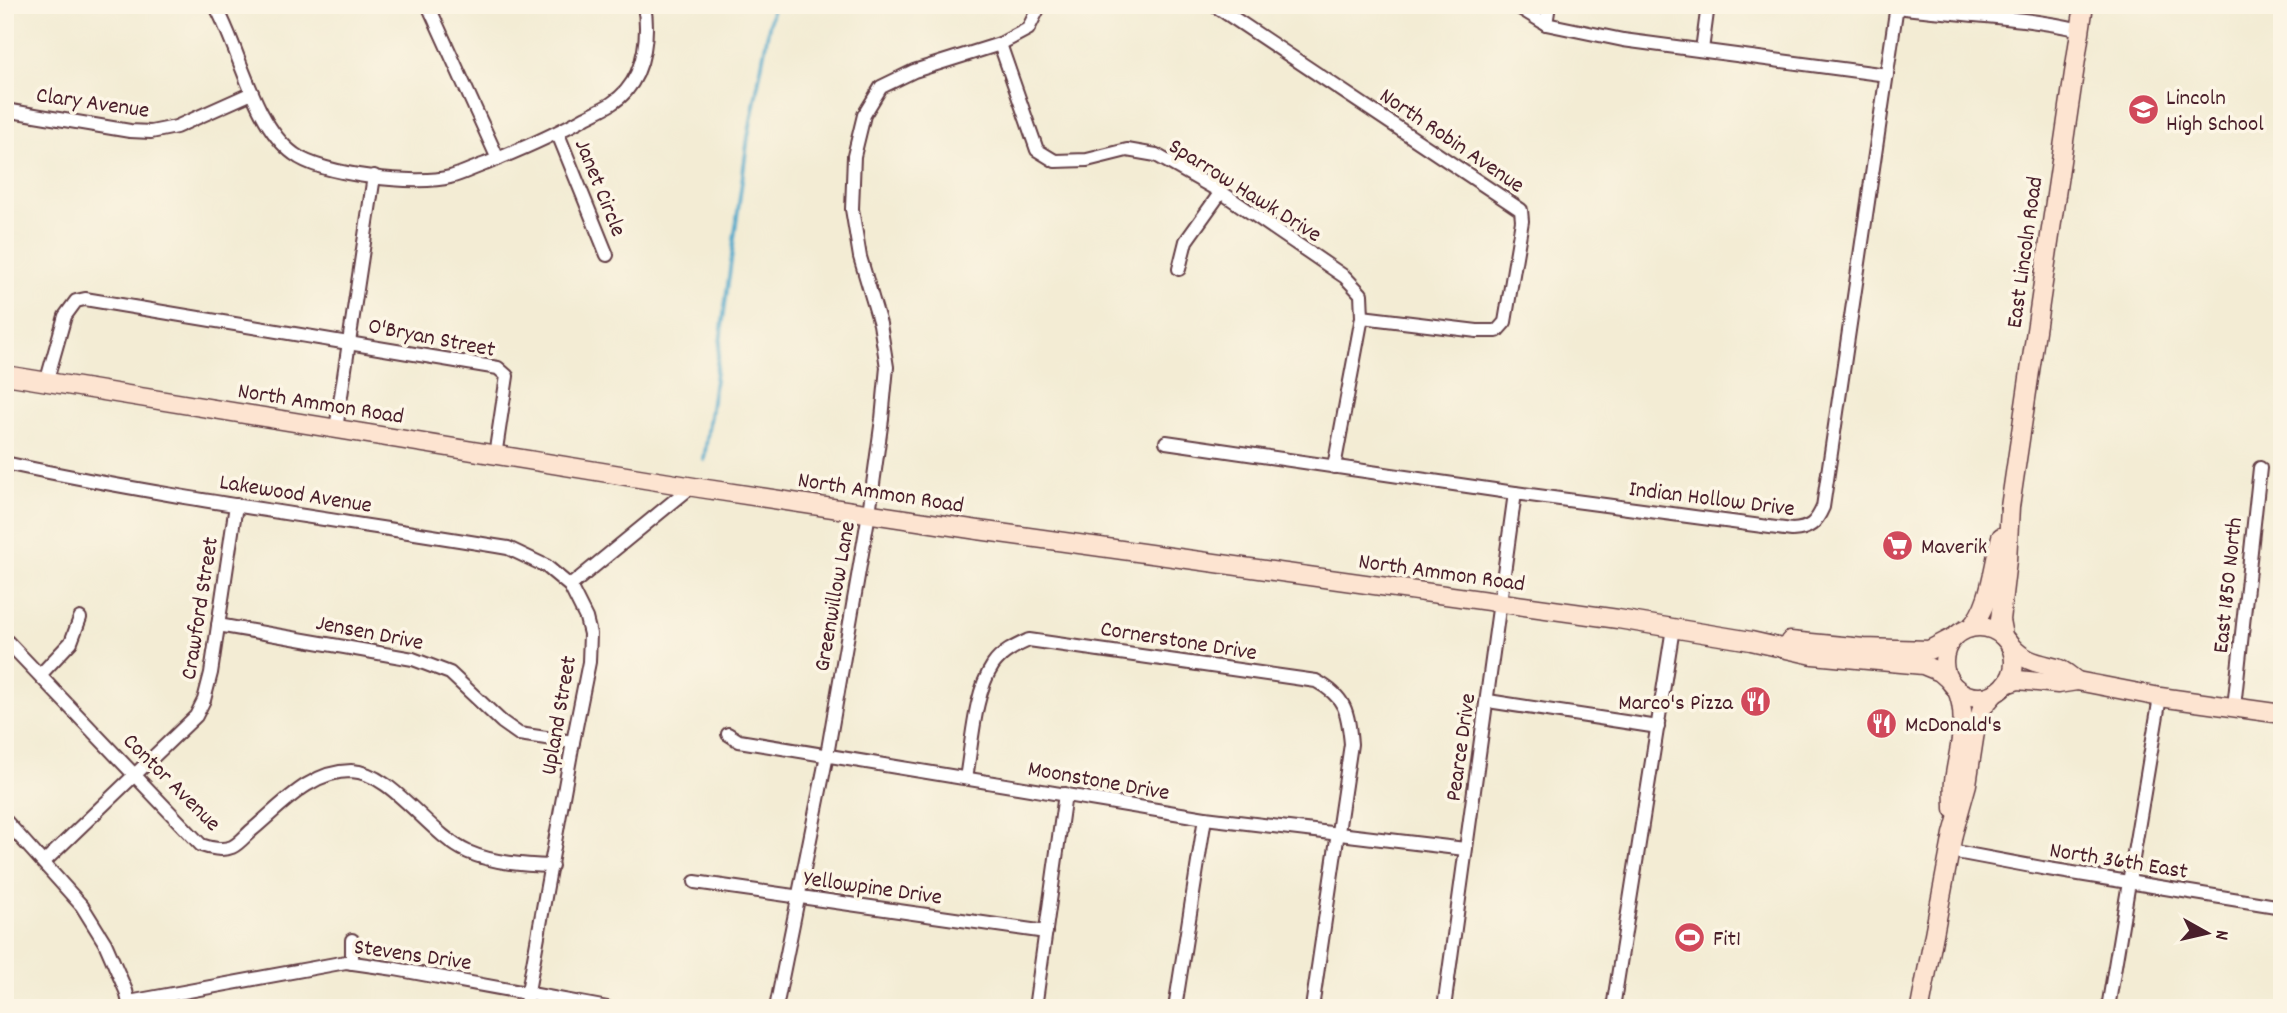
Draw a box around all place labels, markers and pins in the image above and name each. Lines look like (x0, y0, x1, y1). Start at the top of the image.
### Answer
place label: Lincoln High School (2166, 83, 2264, 142)
school or university icon: Lincoln High School (2126, 92, 2160, 126)
supermarket icon: Maverik (1881, 528, 1915, 562)
place label: Maverik (1921, 532, 1987, 565)
restaurant icon: Marco's Pizza (1739, 684, 1773, 718)
place label: Marco's Pizza (1618, 688, 1734, 721)
restaurant icon: McDonald's (1865, 706, 1899, 740)
place label: McDonald's (1905, 710, 2002, 743)
sports icon: Fit1 (1673, 920, 1707, 954)
place label: Fit1 (1713, 924, 1741, 957)

